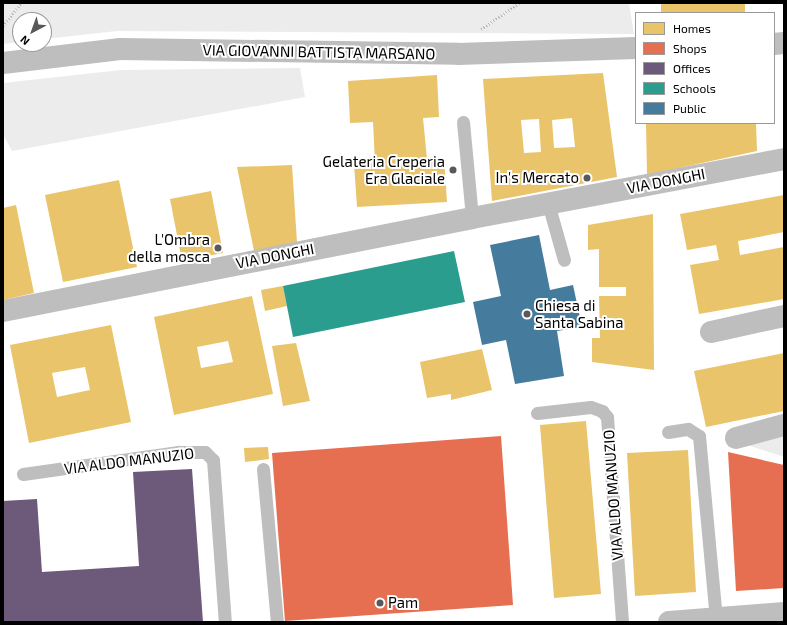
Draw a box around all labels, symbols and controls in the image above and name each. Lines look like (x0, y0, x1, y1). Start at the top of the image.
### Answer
north arrow (12, 12, 52, 52)
legend (635, 12, 775, 124)
text: Homes (673, 21, 711, 35)
text: N (17, 33, 32, 48)
street label: VIA GIOVANNI BATTISTA MARSANO (202, 41, 436, 63)
text: Shops (673, 41, 707, 55)
text: Offices (673, 61, 710, 75)
text: Schools (673, 81, 716, 95)
text: Public (673, 101, 706, 115)
place label: Gelateria Creperia Era Glaciale (323, 152, 445, 187)
marker: Gelateria Creperia Era Glaciale (448, 165, 458, 175)
street label: VIA DONGHI (625, 165, 707, 197)
place label: In's Mercato (496, 169, 579, 187)
marker: In's Mercato (582, 173, 592, 183)
place label: L'Ombra della mosca (128, 230, 210, 265)
street label: VIA DONGHI (234, 240, 316, 272)
marker: L'Ombra della mosca (213, 243, 223, 253)
place label: Chiesa di Santa Sabina (535, 296, 624, 331)
marker: Chiesa di Santa Sabina (522, 309, 532, 319)
street label: VIA ALDO MANUZIO (599, 429, 627, 561)
street label: VIA ALDO MANUZIO (63, 444, 195, 478)
place label: Pam (388, 594, 418, 612)
marker: Pam (375, 598, 385, 608)

